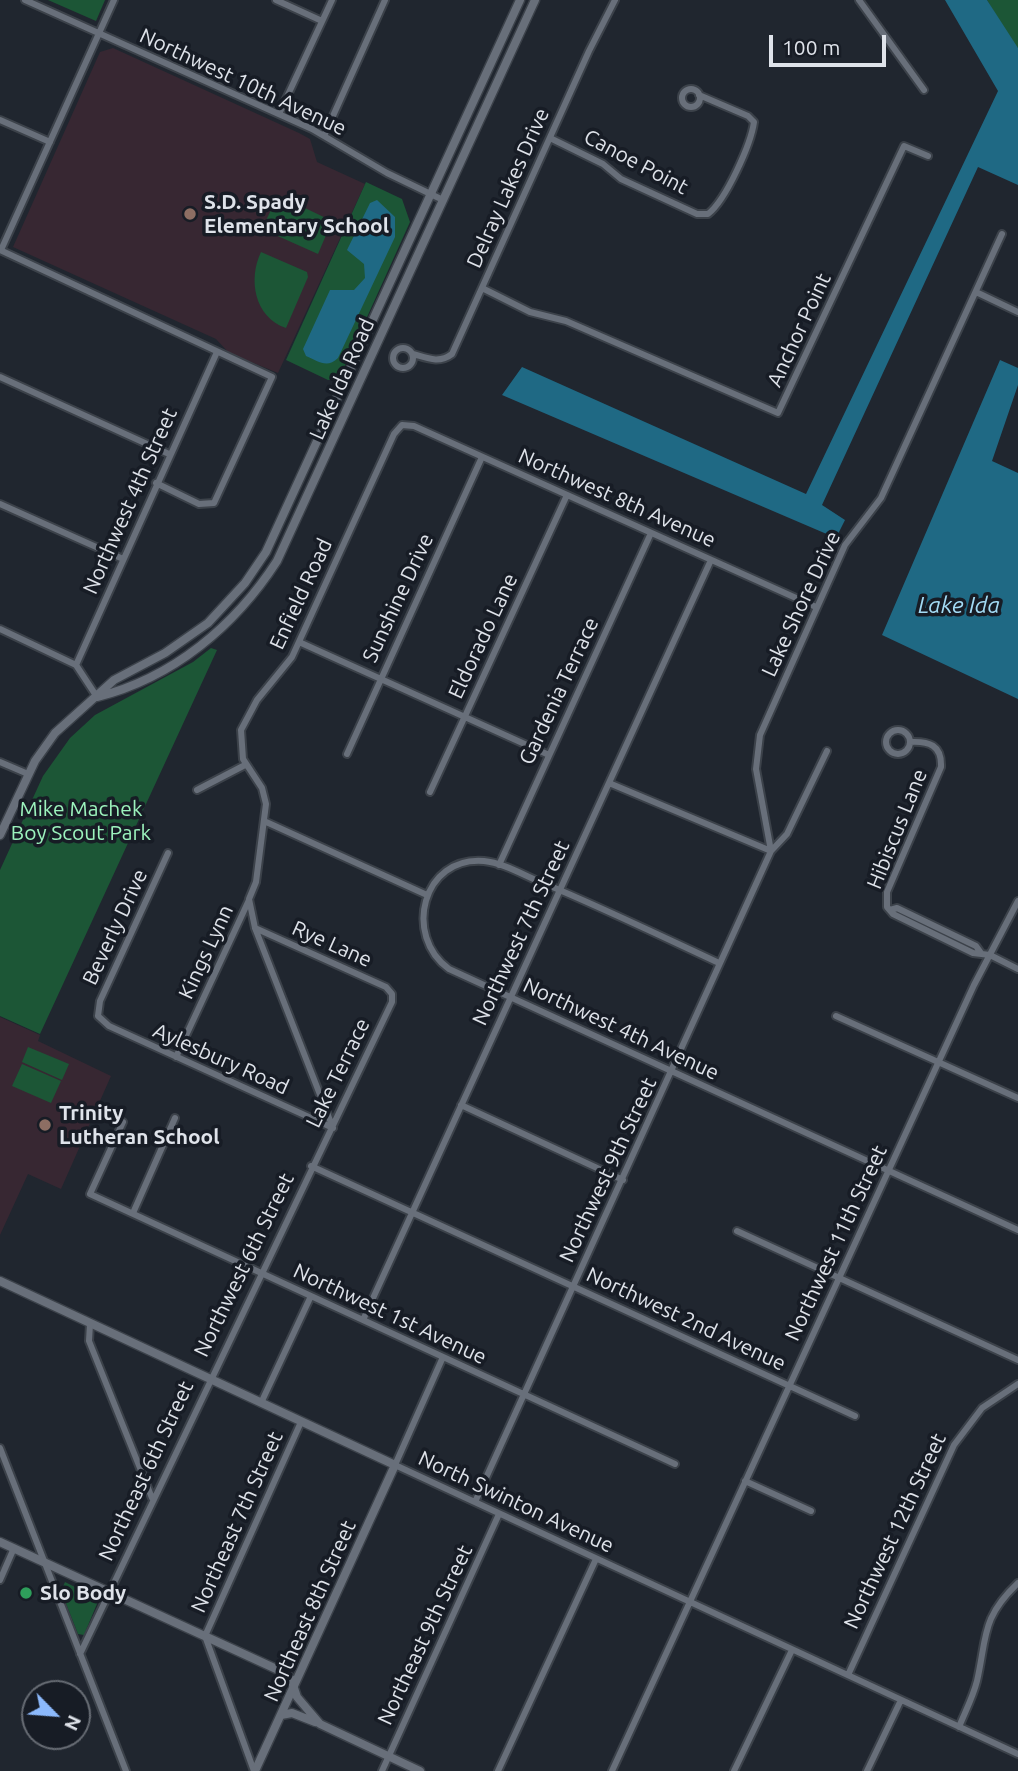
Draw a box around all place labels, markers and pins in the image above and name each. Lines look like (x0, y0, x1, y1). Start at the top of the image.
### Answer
place label: S.D. Spady Elementary School (204, 189, 389, 239)
marker: S.D. Spady Elementary School (182, 206, 198, 222)
place label: Trinity Lutheran School (59, 1100, 220, 1150)
marker: Trinity Lutheran School (37, 1117, 53, 1133)
place label: Slo Body (40, 1580, 126, 1606)
marker: Slo Body (18, 1585, 34, 1601)

